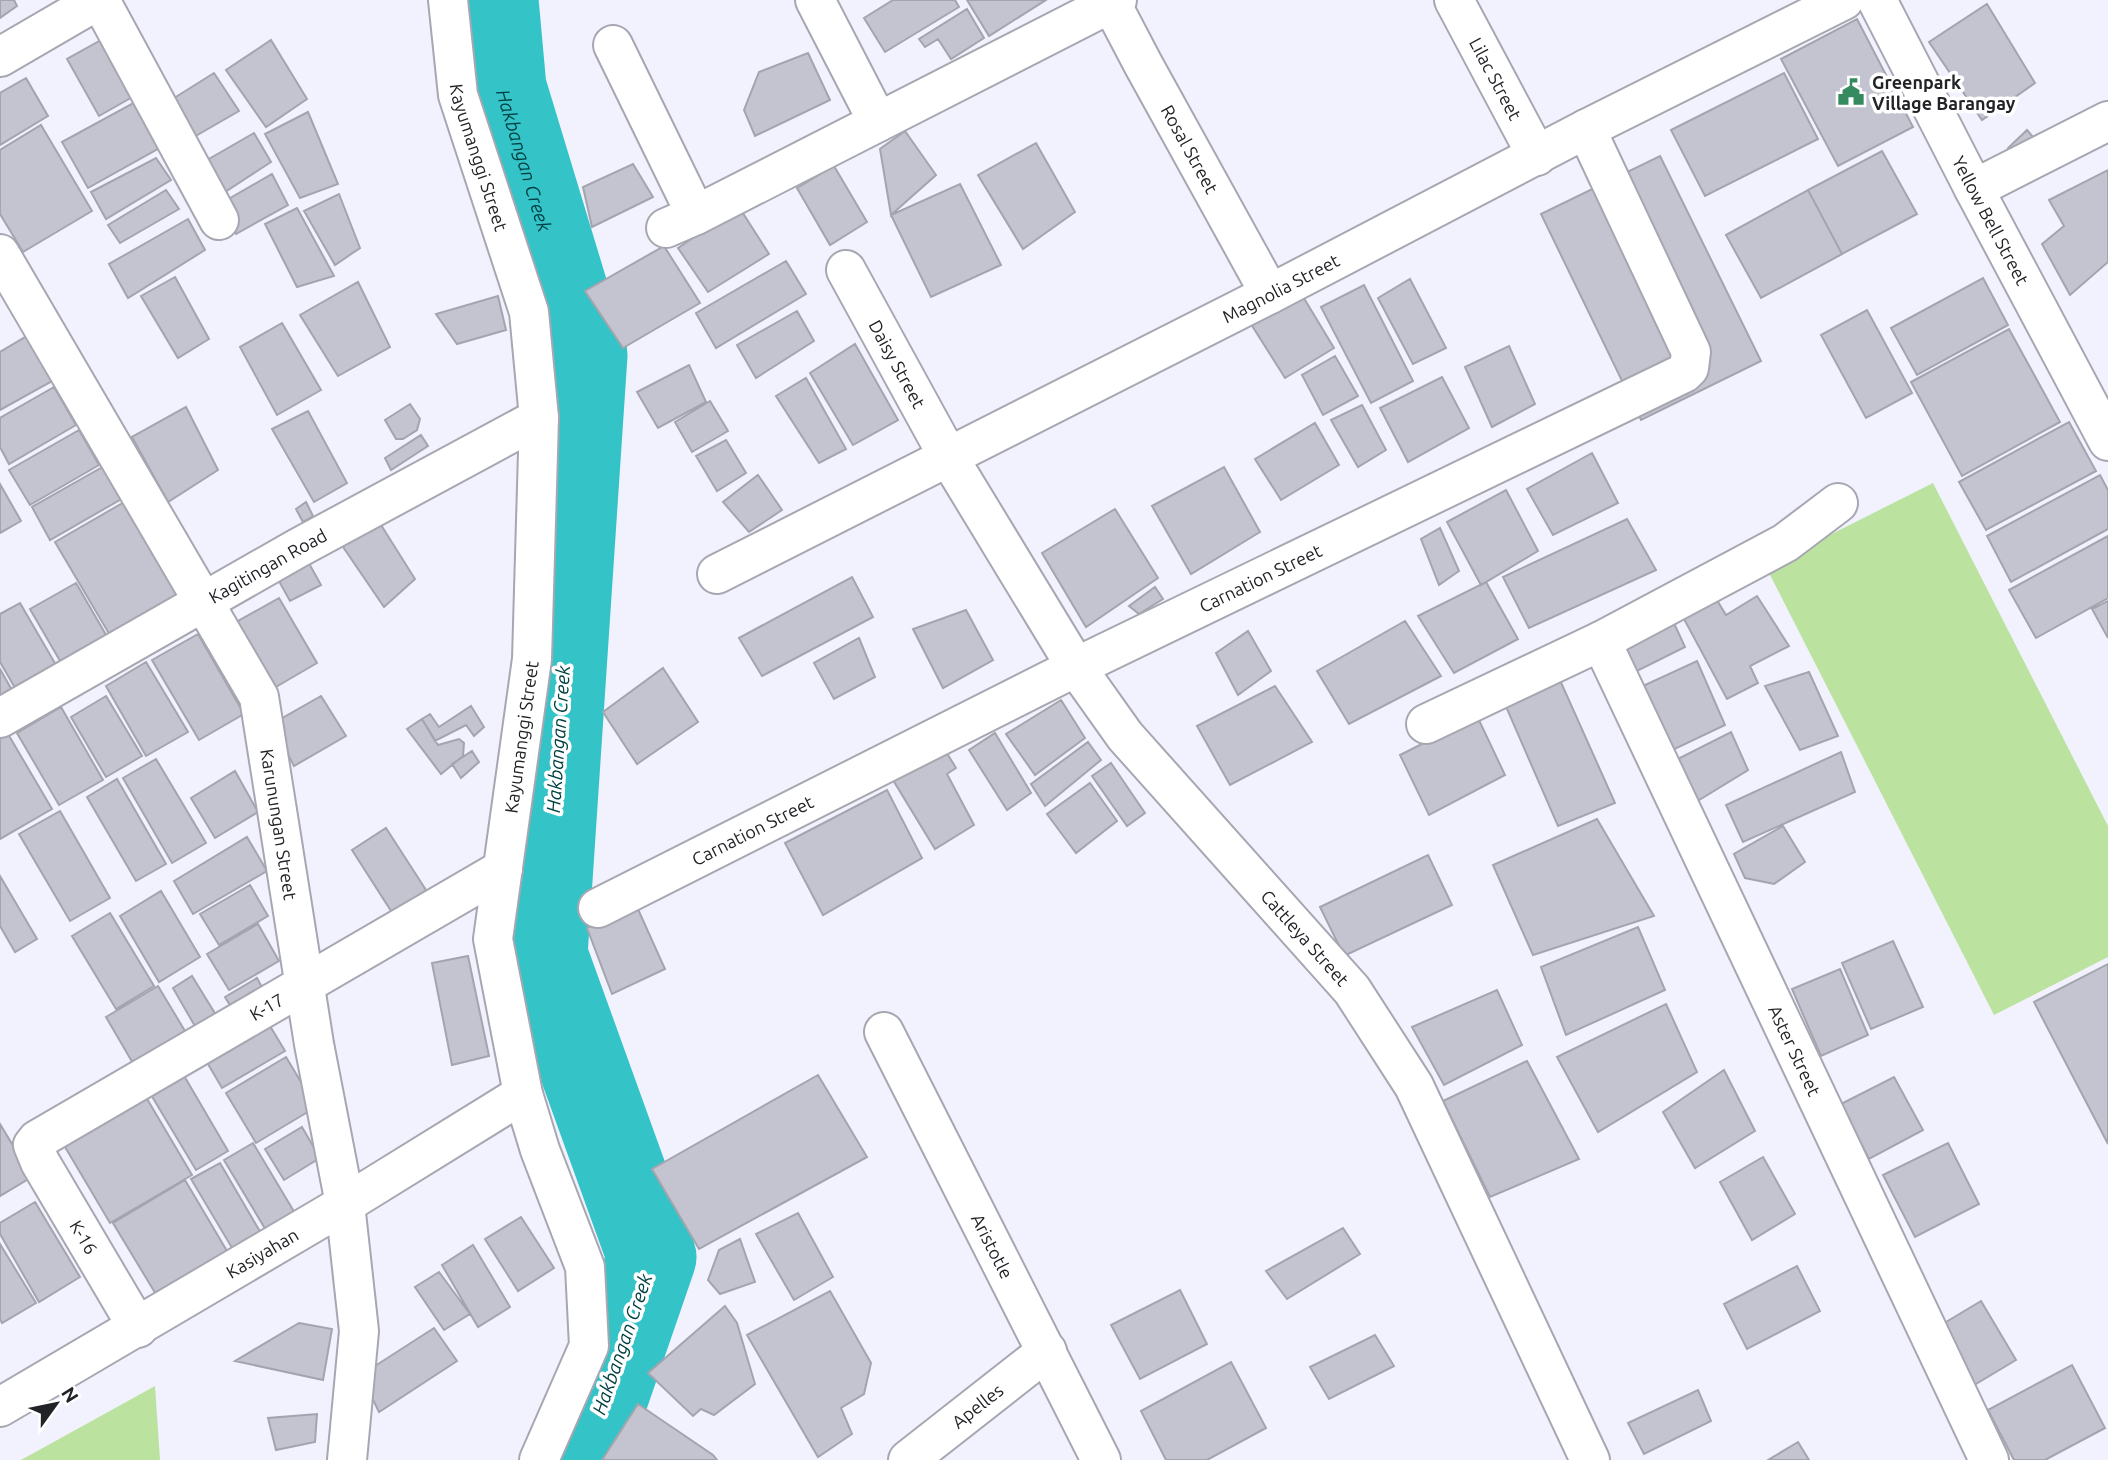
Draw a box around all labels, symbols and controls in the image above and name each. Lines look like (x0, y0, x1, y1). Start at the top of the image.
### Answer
street label: Lilac Street (1466, 34, 1526, 123)
place label: Greenpark Village Barangay (1872, 72, 2016, 113)
public building icon: Greenpark Village Barangay (1836, 77, 1866, 107)
street label: Kayumanggi Street (447, 83, 512, 233)
water label: Hakbangan Creek (492, 86, 556, 234)
street label: Rosal Street (1158, 101, 1222, 197)
street label: Yellow Bell Street (1949, 153, 2033, 288)
street label: Magnolia Street (1219, 250, 1343, 327)
street label: Daisy Street (865, 316, 930, 411)
street label: Kagitingan Road (205, 524, 330, 607)
street label: Carnation Street (1196, 540, 1325, 616)
street label: Kayumanggi Street (500, 660, 542, 814)
water label: Hakbangan Creek (542, 664, 574, 813)
street label: Karunungan Street (257, 747, 301, 901)
street label: Carnation Street (688, 791, 817, 869)
street label: Cattleya Street (1257, 886, 1353, 990)
street label: K-17 (246, 989, 287, 1024)
street label: Aster Street (1765, 1002, 1825, 1099)
street label: Aristotle (968, 1210, 1017, 1282)
street label: K-16 (66, 1217, 102, 1257)
street label: Kasiyahan (222, 1224, 302, 1282)
water label: Hakbangan Creek (588, 1270, 657, 1417)
north arrow (21, 1369, 91, 1439)
street label: Apelles (948, 1379, 1007, 1432)
text: N (57, 1383, 83, 1407)

